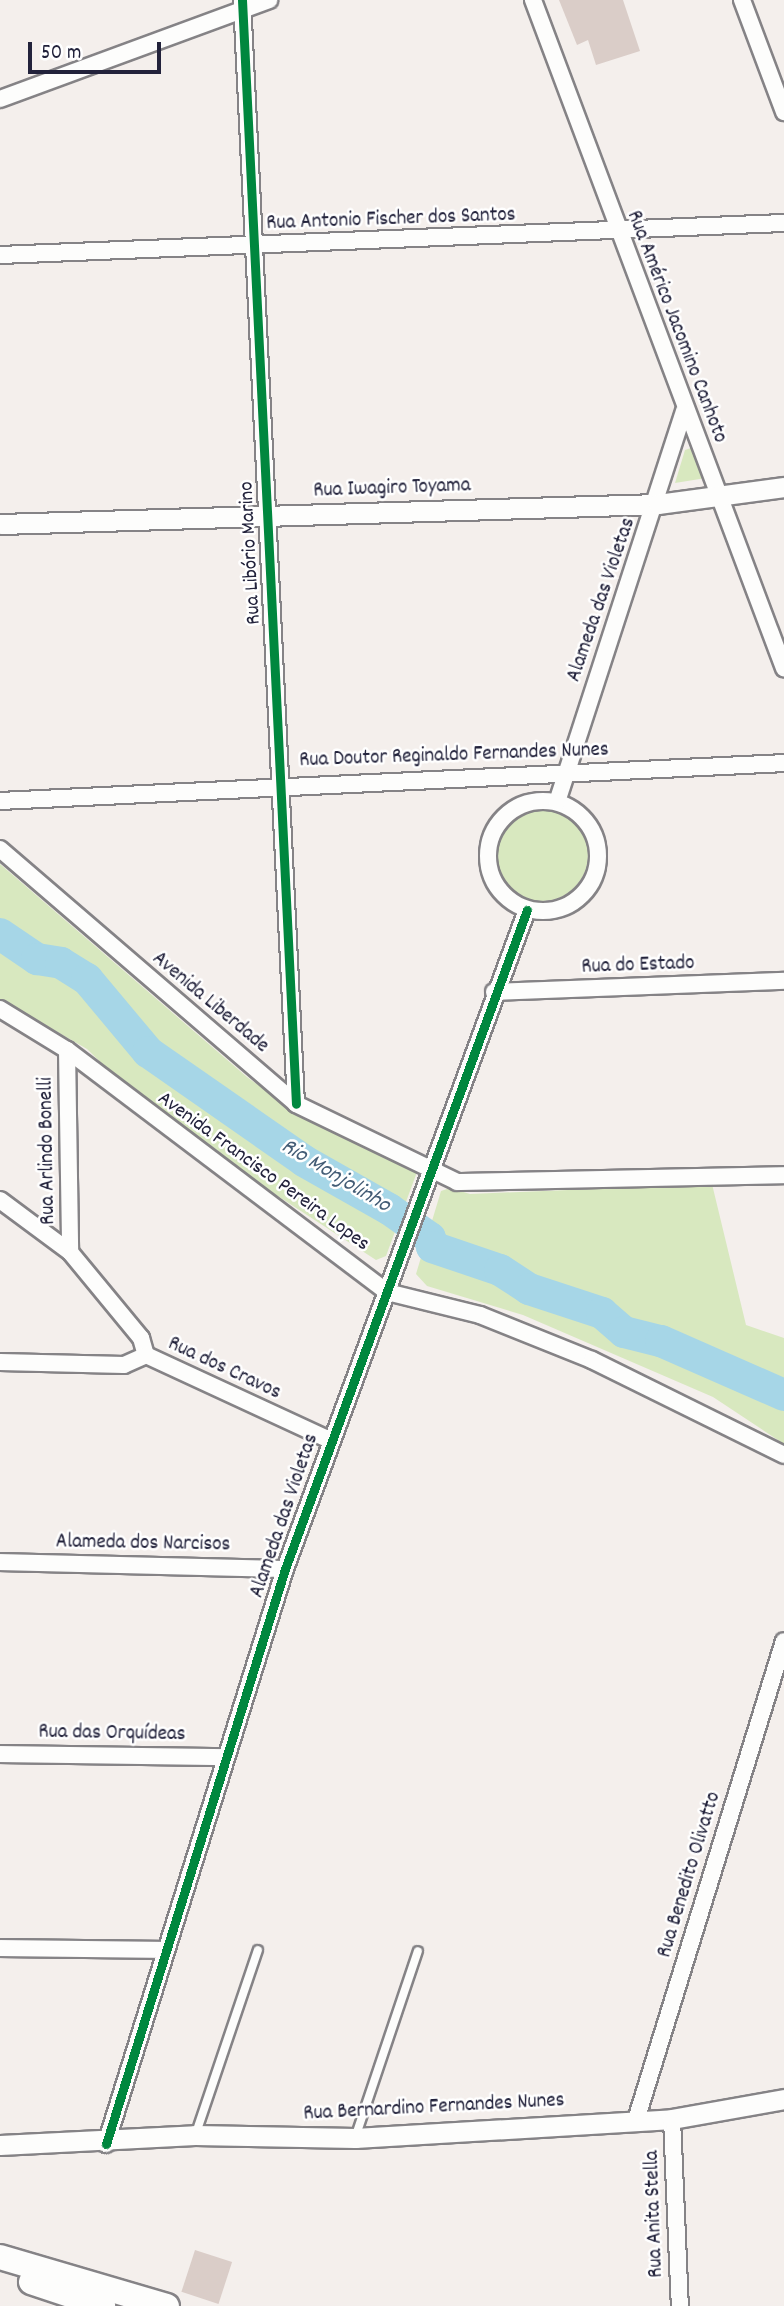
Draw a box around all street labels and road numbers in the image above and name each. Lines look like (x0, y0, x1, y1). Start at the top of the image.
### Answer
street label: Rua Antonio Fischer dos Santos (266, 203, 516, 237)
street label: Rua Américo Jacomino Canhoto (620, 207, 732, 447)
street label: Rua Iwagiro Toyama (313, 474, 471, 504)
street label: Rua Libório Marino (235, 481, 267, 625)
street label: Alameda das Violetas (562, 515, 642, 685)
street label: Rua Doutor Reginaldo Fernandes Nunes (299, 738, 609, 774)
street label: Avenida Liberdade (146, 947, 274, 1059)
street label: Rua do Estado (581, 951, 695, 981)
street label: Rua Arlindo Bonelli (34, 1077, 62, 1225)
street label: Avenida Francisco Pereira Lopes (152, 1087, 374, 1257)
street label: Rua dos Cravos (164, 1332, 284, 1406)
street label: Alameda das Violetas (245, 1431, 325, 1601)
street label: Alameda dos Narcisos (55, 1530, 231, 1558)
street label: Rua das Orquídeas (38, 1720, 186, 1748)
street label: Rua Benedito Olivatto (653, 1789, 727, 1961)
street label: Rua Bernardino Fernandes Nunes (303, 2089, 565, 2127)
street label: Rua Anita Stella (640, 2150, 670, 2278)

